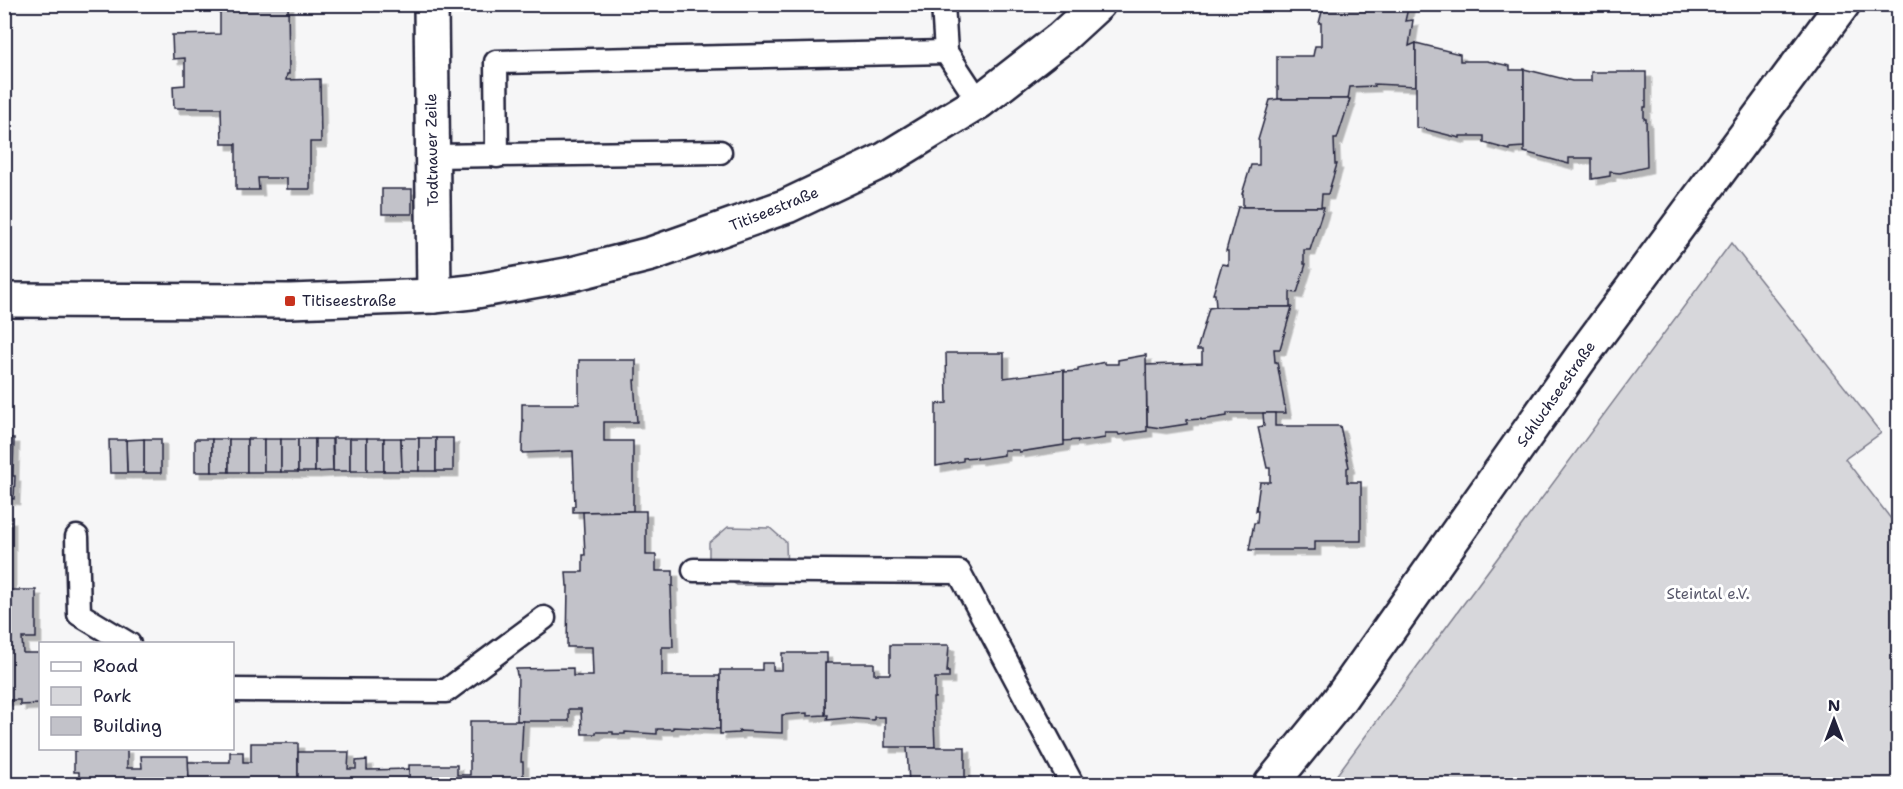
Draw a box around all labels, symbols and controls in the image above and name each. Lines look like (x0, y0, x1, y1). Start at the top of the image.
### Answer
street label: Todtnauer Zeile (421, 93, 443, 207)
street label: Titiseestraße (726, 182, 822, 236)
place label: Titiseestraße (302, 291, 396, 311)
marker: Titiseestraße (283, 294, 297, 308)
street label: Schluchseestraße (1512, 337, 1600, 451)
park label: Steintal e.V. (1666, 584, 1750, 604)
legend (39, 642, 234, 750)
text: Road (93, 654, 138, 678)
text: Park (93, 684, 132, 708)
north arrow (1804, 690, 1864, 750)
text: N (1828, 695, 1840, 716)
text: Building (93, 714, 162, 738)

